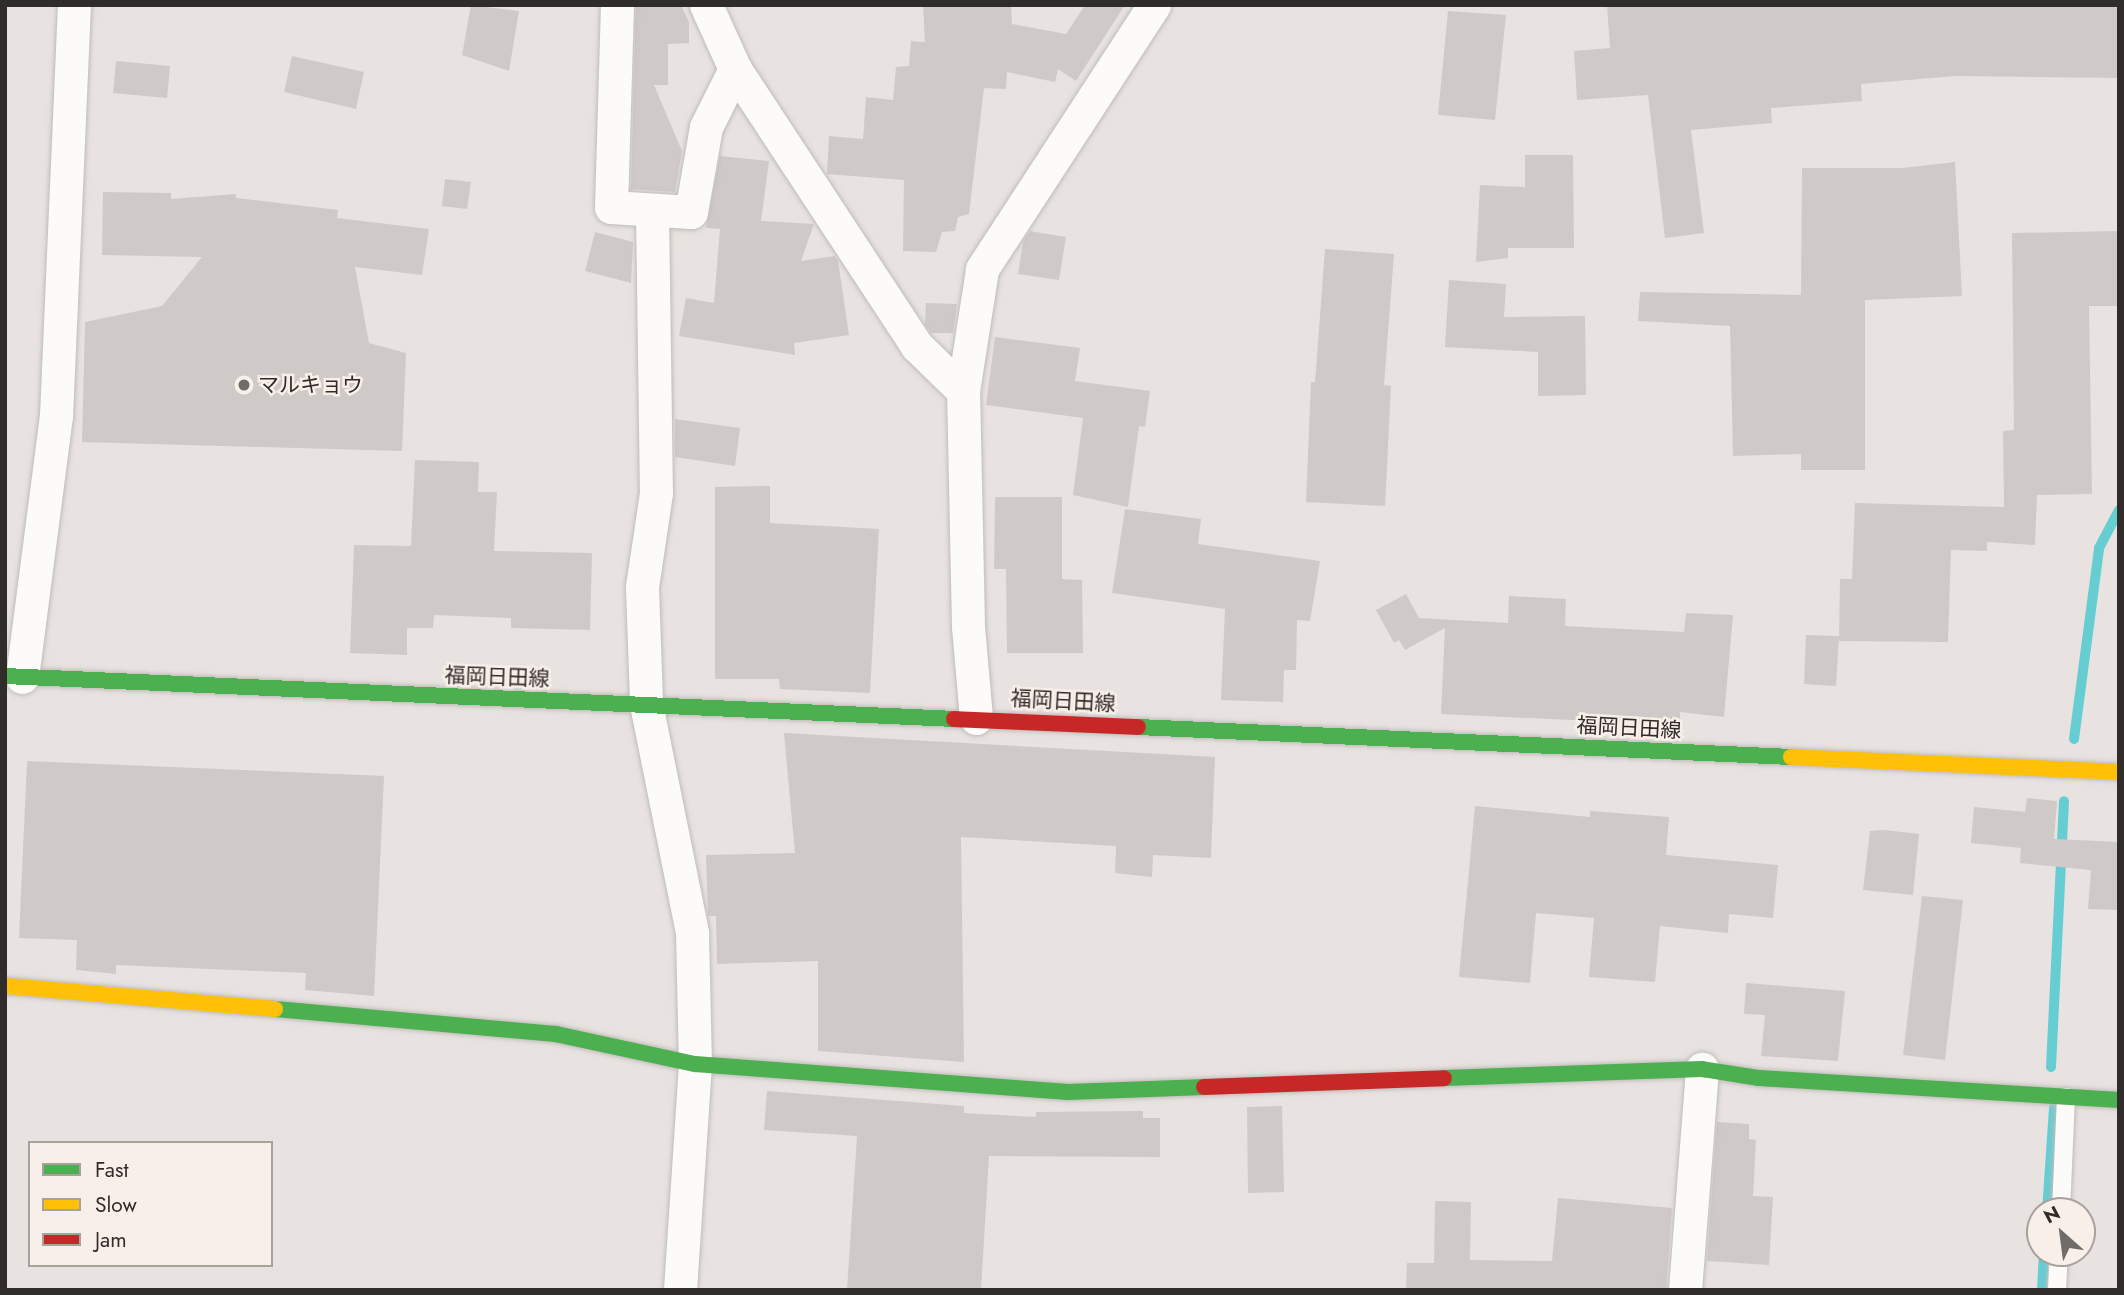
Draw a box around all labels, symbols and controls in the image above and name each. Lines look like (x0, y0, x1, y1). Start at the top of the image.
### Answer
place label: マルキョウ (258, 372, 363, 398)
marker: マルキョウ (236, 377, 252, 393)
street label: 福岡日田線 (444, 663, 550, 691)
street label: 福岡日田線 (1010, 686, 1116, 716)
street label: 福岡日田線 (1576, 713, 1682, 743)
legend (28, 1141, 273, 1267)
text: Fast (95, 1155, 128, 1185)
text: Slow (95, 1190, 137, 1220)
north arrow (2026, 1197, 2096, 1267)
text: N (2039, 1199, 2065, 1230)
text: Jam (95, 1225, 127, 1255)

